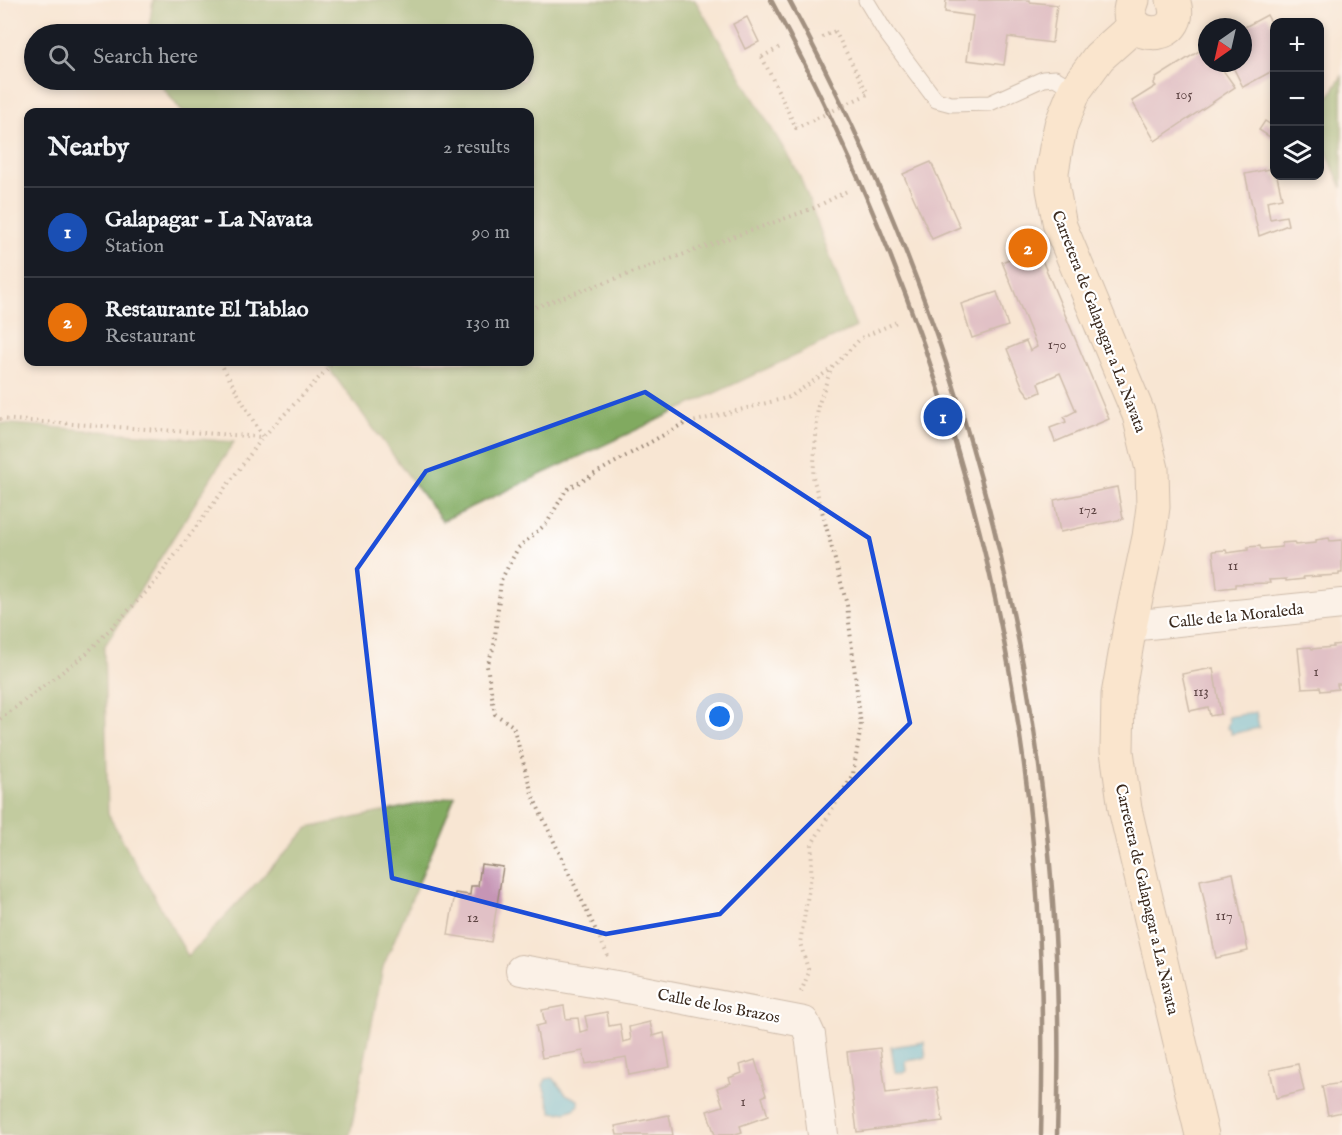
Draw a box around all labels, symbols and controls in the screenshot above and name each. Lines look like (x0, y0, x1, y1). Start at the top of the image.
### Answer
north arrow (1198, 18, 1252, 72)
map controls (1270, 18, 1324, 180)
button: + (1270, 18, 1324, 72)
search box (24, 24, 534, 90)
icon: search (45, 41, 78, 74)
text: Search here (93, 43, 198, 71)
button: − (1270, 72, 1324, 126)
house number: 105 (1175, 86, 1193, 104)
button: layers (1270, 126, 1324, 180)
text: Nearby (48, 131, 129, 164)
text: 2 results (443, 135, 510, 160)
text: Galapagar - La Navata (105, 206, 312, 234)
street label: Carretera de Galapagar a La Navata (1046, 208, 1150, 436)
text: 1 (64, 220, 71, 245)
text: 90 m (472, 220, 510, 245)
pin: 2 (1008, 226, 1048, 270)
text: Station (105, 234, 164, 259)
text: Restaurante El Tablao (105, 296, 309, 324)
text: 2 (63, 310, 72, 335)
text: 130 m (465, 310, 510, 335)
text: Restaurant (105, 324, 196, 349)
house number: 170 (1048, 336, 1066, 354)
pin: 1 (924, 394, 962, 440)
house number: 172 (1079, 501, 1098, 519)
house number: 11 (1228, 557, 1238, 575)
street label: Calle de la Moraleda (1168, 600, 1305, 634)
house number: 1 (1313, 663, 1319, 681)
house number: 113 (1193, 683, 1209, 701)
your location (705, 702, 734, 731)
street label: Carretera de Galapagar a La Navata (1110, 782, 1182, 1017)
house number: 117 (1216, 907, 1232, 925)
house number: 12 (467, 909, 479, 927)
street label: Calle de los Brazos (656, 985, 782, 1029)
house number: 1 (740, 1093, 746, 1111)

